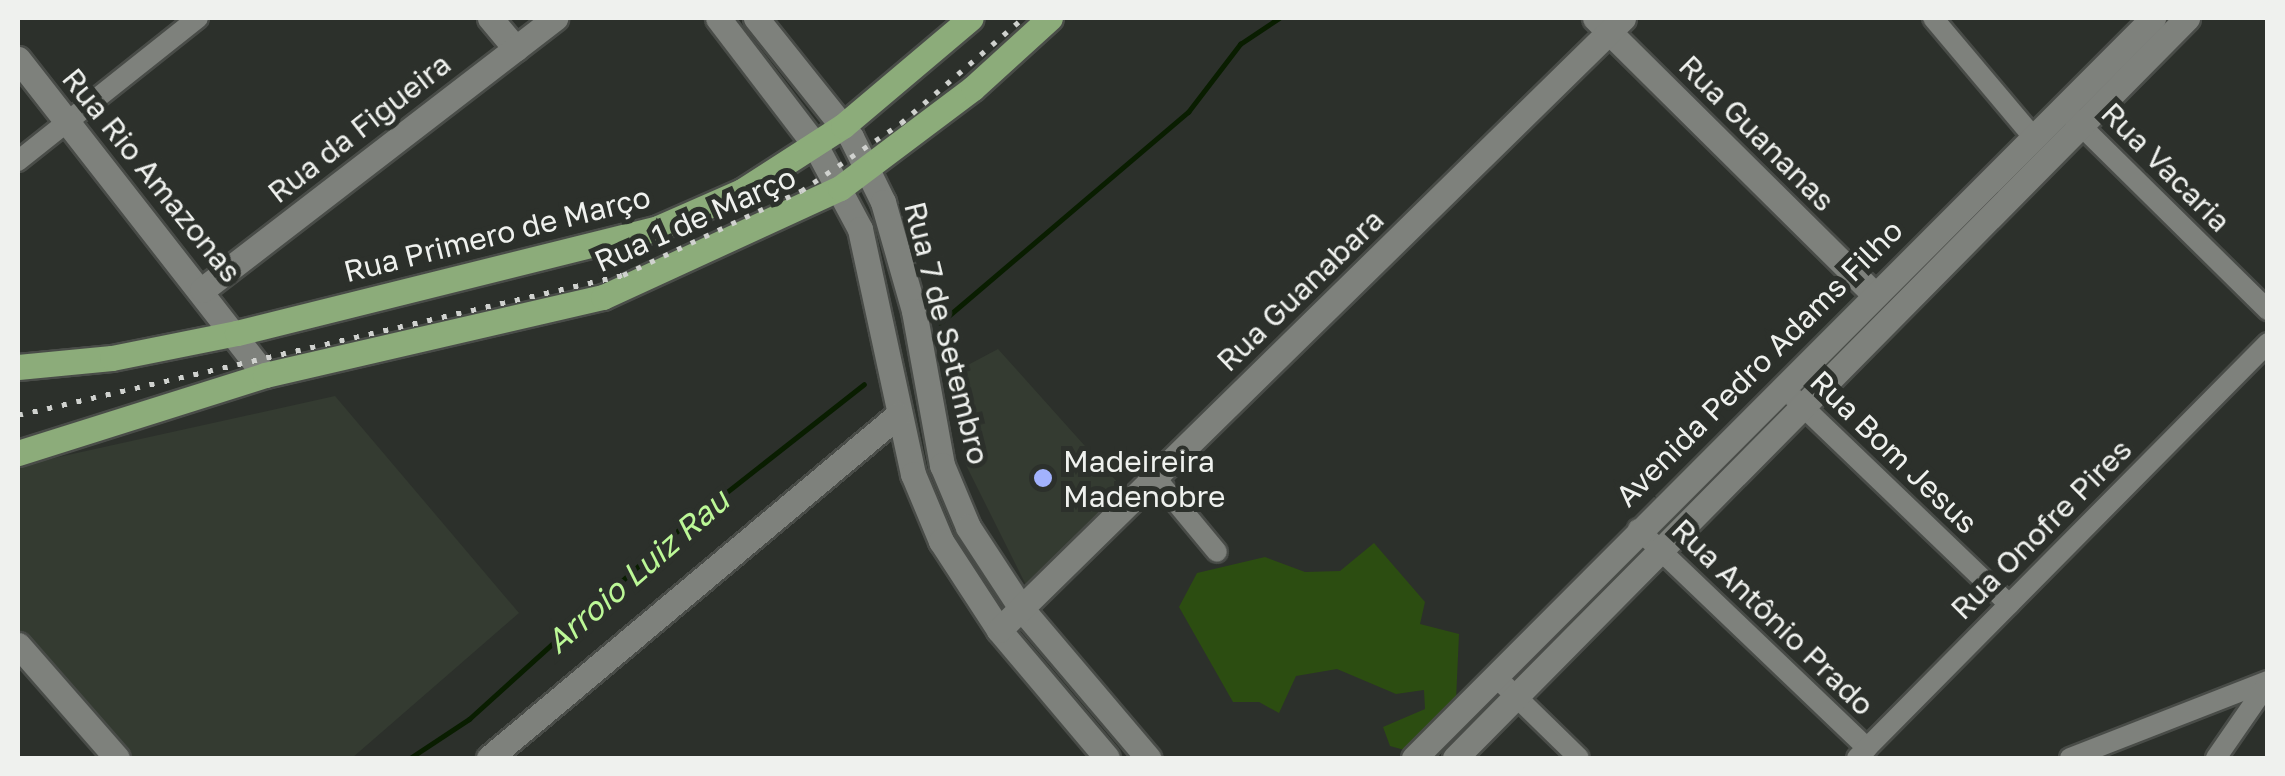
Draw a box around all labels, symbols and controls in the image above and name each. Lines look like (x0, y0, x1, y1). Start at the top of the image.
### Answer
street label: Rua da Figueira (261, 46, 457, 210)
street label: Rua Guananas (1672, 48, 1842, 218)
street label: Rua Rio Amazonas (55, 61, 249, 289)
street label: Rua Vacaria (2094, 95, 2238, 239)
street label: Rua 1 de Março (589, 159, 801, 279)
street label: Rua Primero de Março (340, 178, 654, 290)
street label: Rua 7 de Setembro (897, 198, 997, 468)
street label: Rua Guanabara (1209, 201, 1391, 379)
street label: Avenida Pedro Adams Filho (1608, 212, 1910, 514)
street label: Rua Bom Jesus (1803, 363, 1985, 541)
street label: Rua Onofre Pires (1943, 431, 2139, 627)
place label: Madeireira Madenobre (1063, 443, 1225, 514)
marker: Madeireira Madenobre (1032, 467, 1054, 489)
water label: Arroio Luiz Rau (538, 481, 736, 661)
street label: Rua Antônio Prado (1664, 511, 1882, 723)

